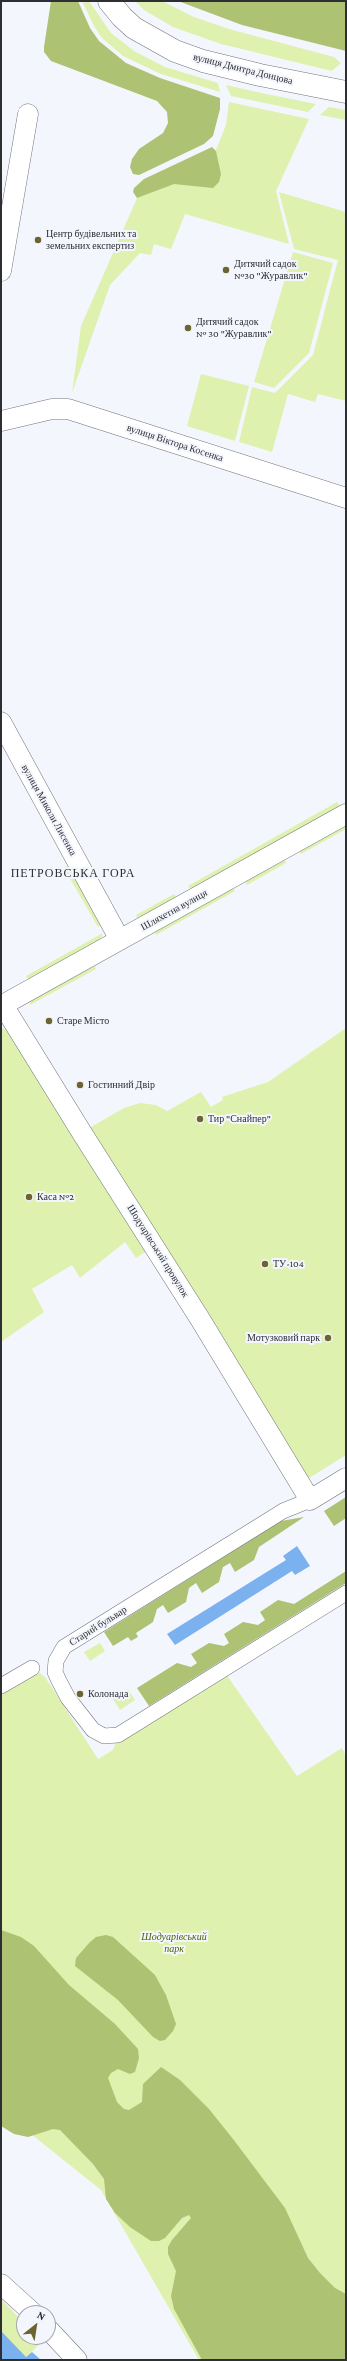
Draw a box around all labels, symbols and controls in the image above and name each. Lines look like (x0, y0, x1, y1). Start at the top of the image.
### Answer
street label: вулиця Дмитра Донцова (192, 51, 294, 87)
place label: Центр будівельних та земельних експертиз (46, 228, 136, 252)
marker: Центр будівельних та земельних експертиз (33, 235, 43, 245)
place label: Дитячий садок №30 "Журавлик" (234, 258, 308, 282)
marker: Дитячий садок №30 "Журавлик" (221, 265, 231, 275)
place label: Дитячий садок № 30 "Журавлик" (196, 316, 272, 340)
marker: Дитячий садок № 30 "Журавлик" (183, 323, 193, 333)
street label: вулиця Віктора Косенка (125, 422, 225, 464)
street label: вулиця Миколи Лисенка (19, 762, 79, 858)
district label: ПЕТРОВСЬКА ГОРА (11, 866, 135, 880)
street label: Шляхетна вулиця (139, 887, 209, 933)
place label: Старе Місто (57, 1015, 109, 1027)
marker: Старе Місто (44, 1016, 54, 1026)
place label: Гостинний Двір (88, 1079, 155, 1091)
marker: Гостинний Двір (75, 1080, 85, 1090)
place label: Тир "Снайпер" (208, 1113, 271, 1125)
marker: Тир "Снайпер" (195, 1114, 205, 1124)
place label: Каса №2 (37, 1191, 74, 1203)
marker: Каса №2 (24, 1192, 34, 1202)
street label: Шодуарівський провулок (125, 1202, 191, 1300)
place label: ТУ-104 (273, 1258, 304, 1270)
marker: ТУ-104 (260, 1259, 270, 1269)
place label: Мотузковий парк (247, 1332, 320, 1344)
marker: Мотузковий парк (323, 1333, 333, 1343)
street label: Старий бульвар (67, 1603, 129, 1649)
place label: Колонада (88, 1688, 128, 1700)
marker: Колонада (75, 1689, 85, 1699)
park label: Шодуарівський парк (141, 1931, 207, 1954)
north arrow (16, 2305, 56, 2345)
text: N (35, 2308, 48, 2323)

